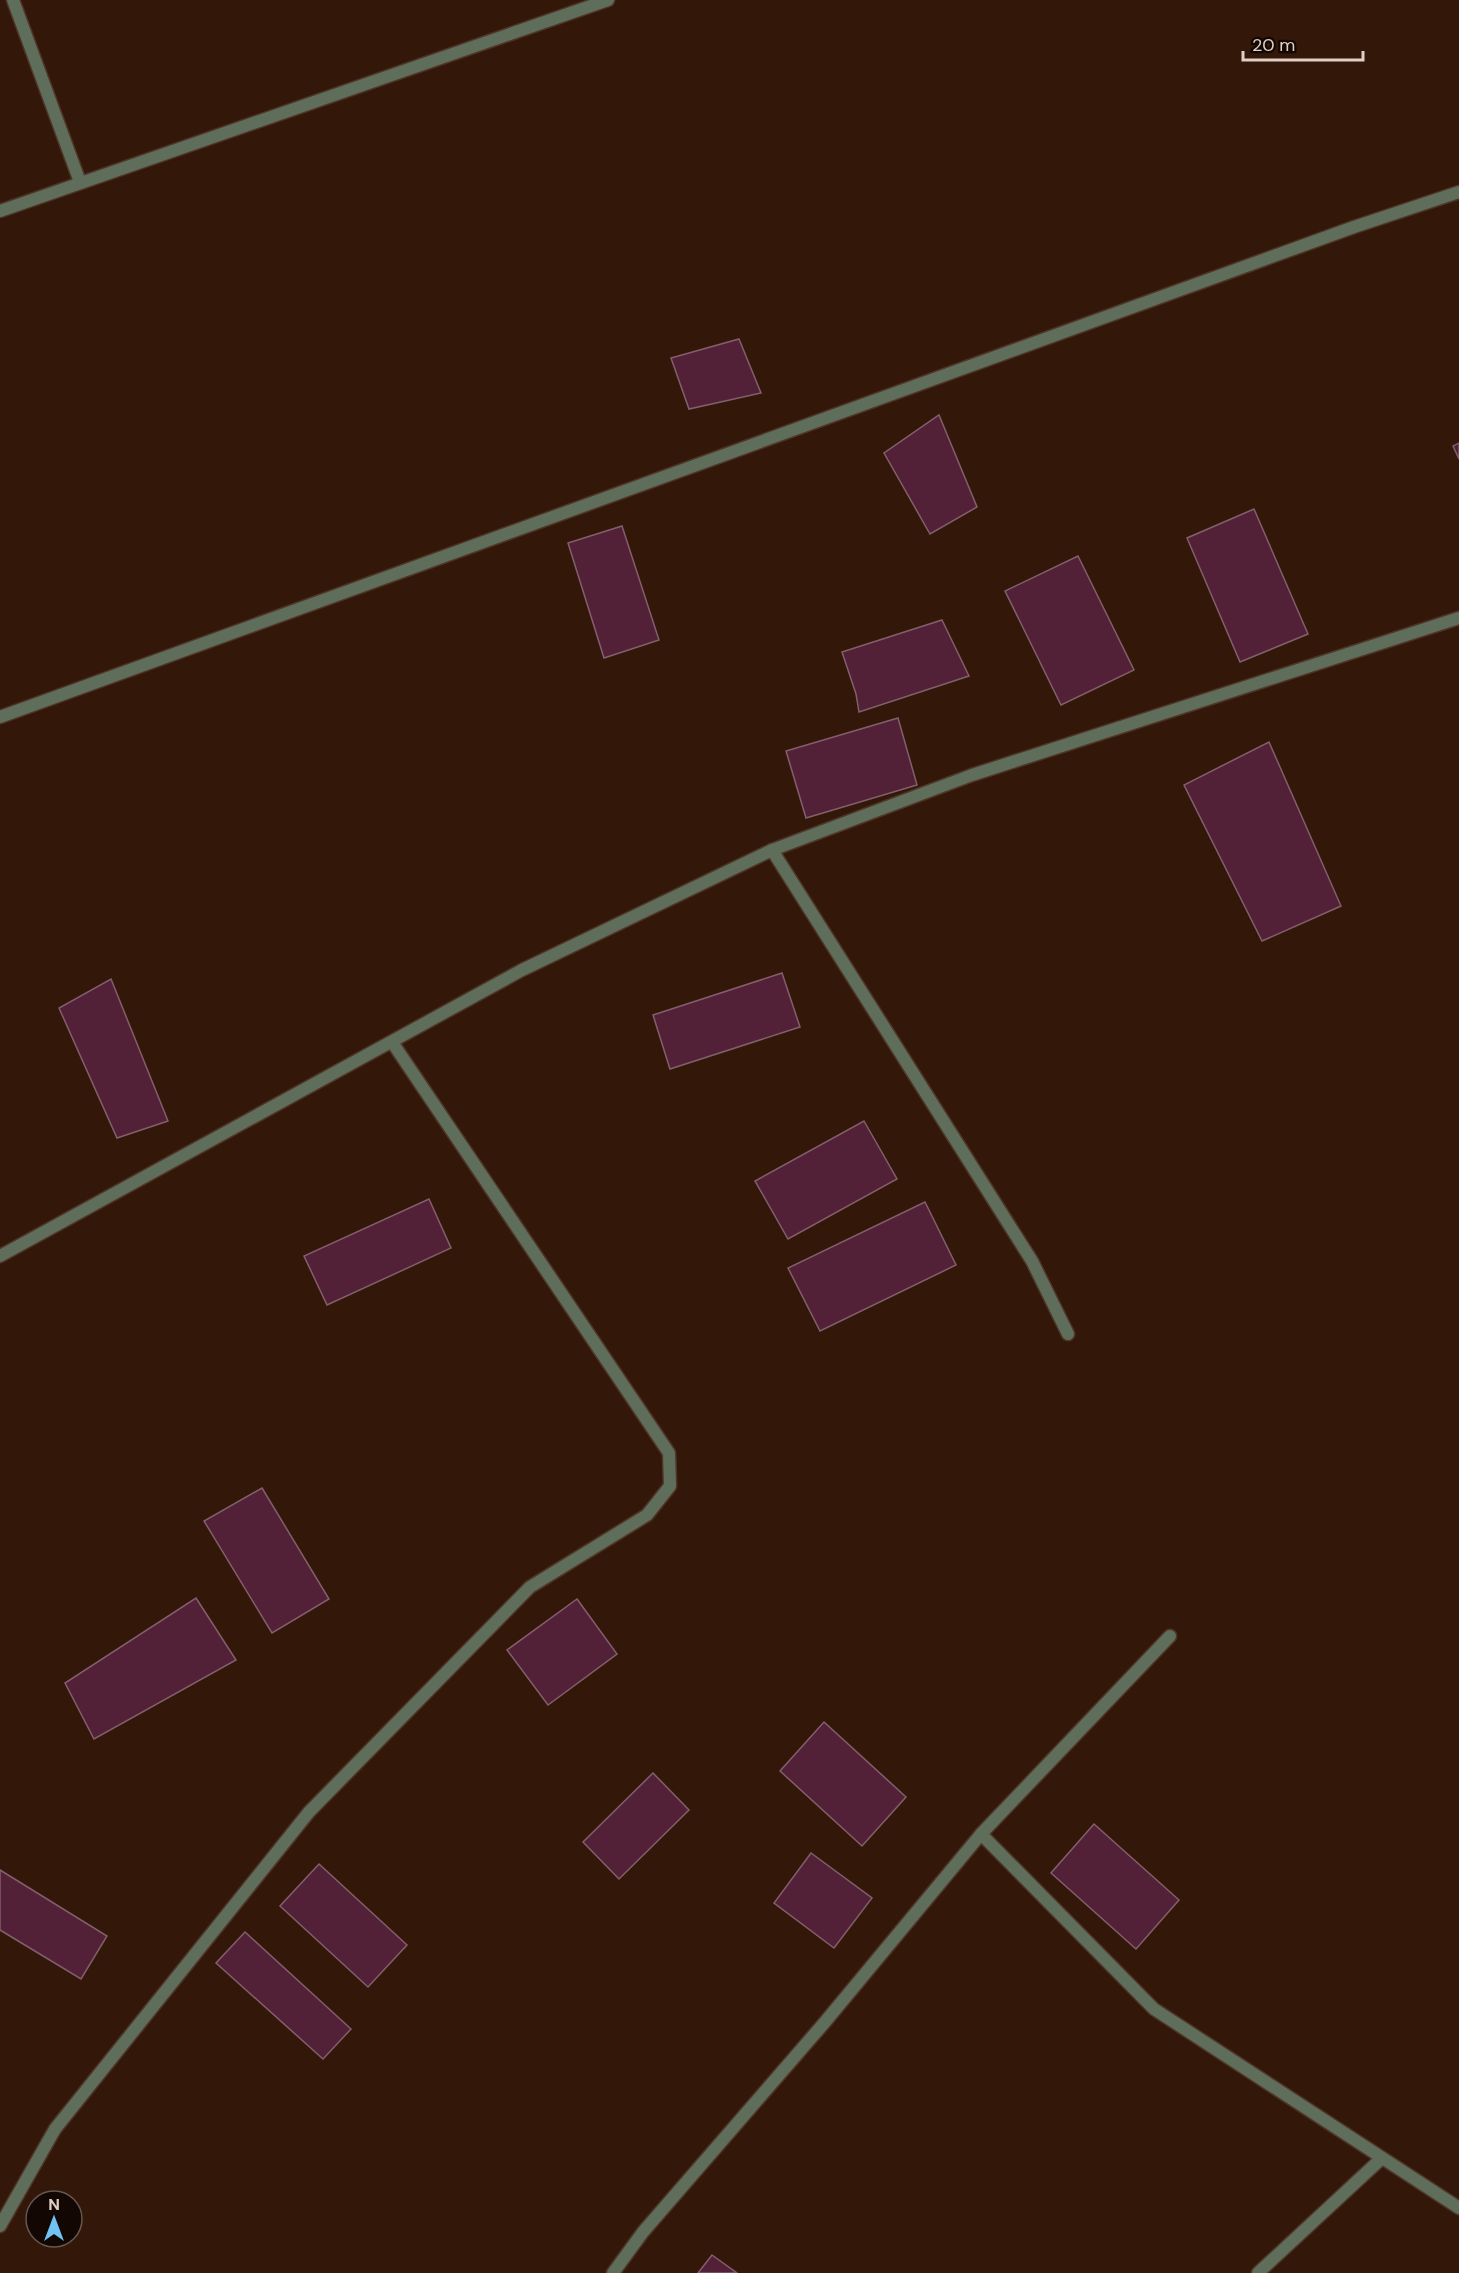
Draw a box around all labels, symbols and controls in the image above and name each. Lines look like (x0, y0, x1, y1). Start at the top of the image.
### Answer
scale bar (1243, 24, 1363, 62)
text: 20 m (1252, 33, 1295, 57)
north arrow (24, 2189, 84, 2249)
text: N (48, 2194, 60, 2215)

